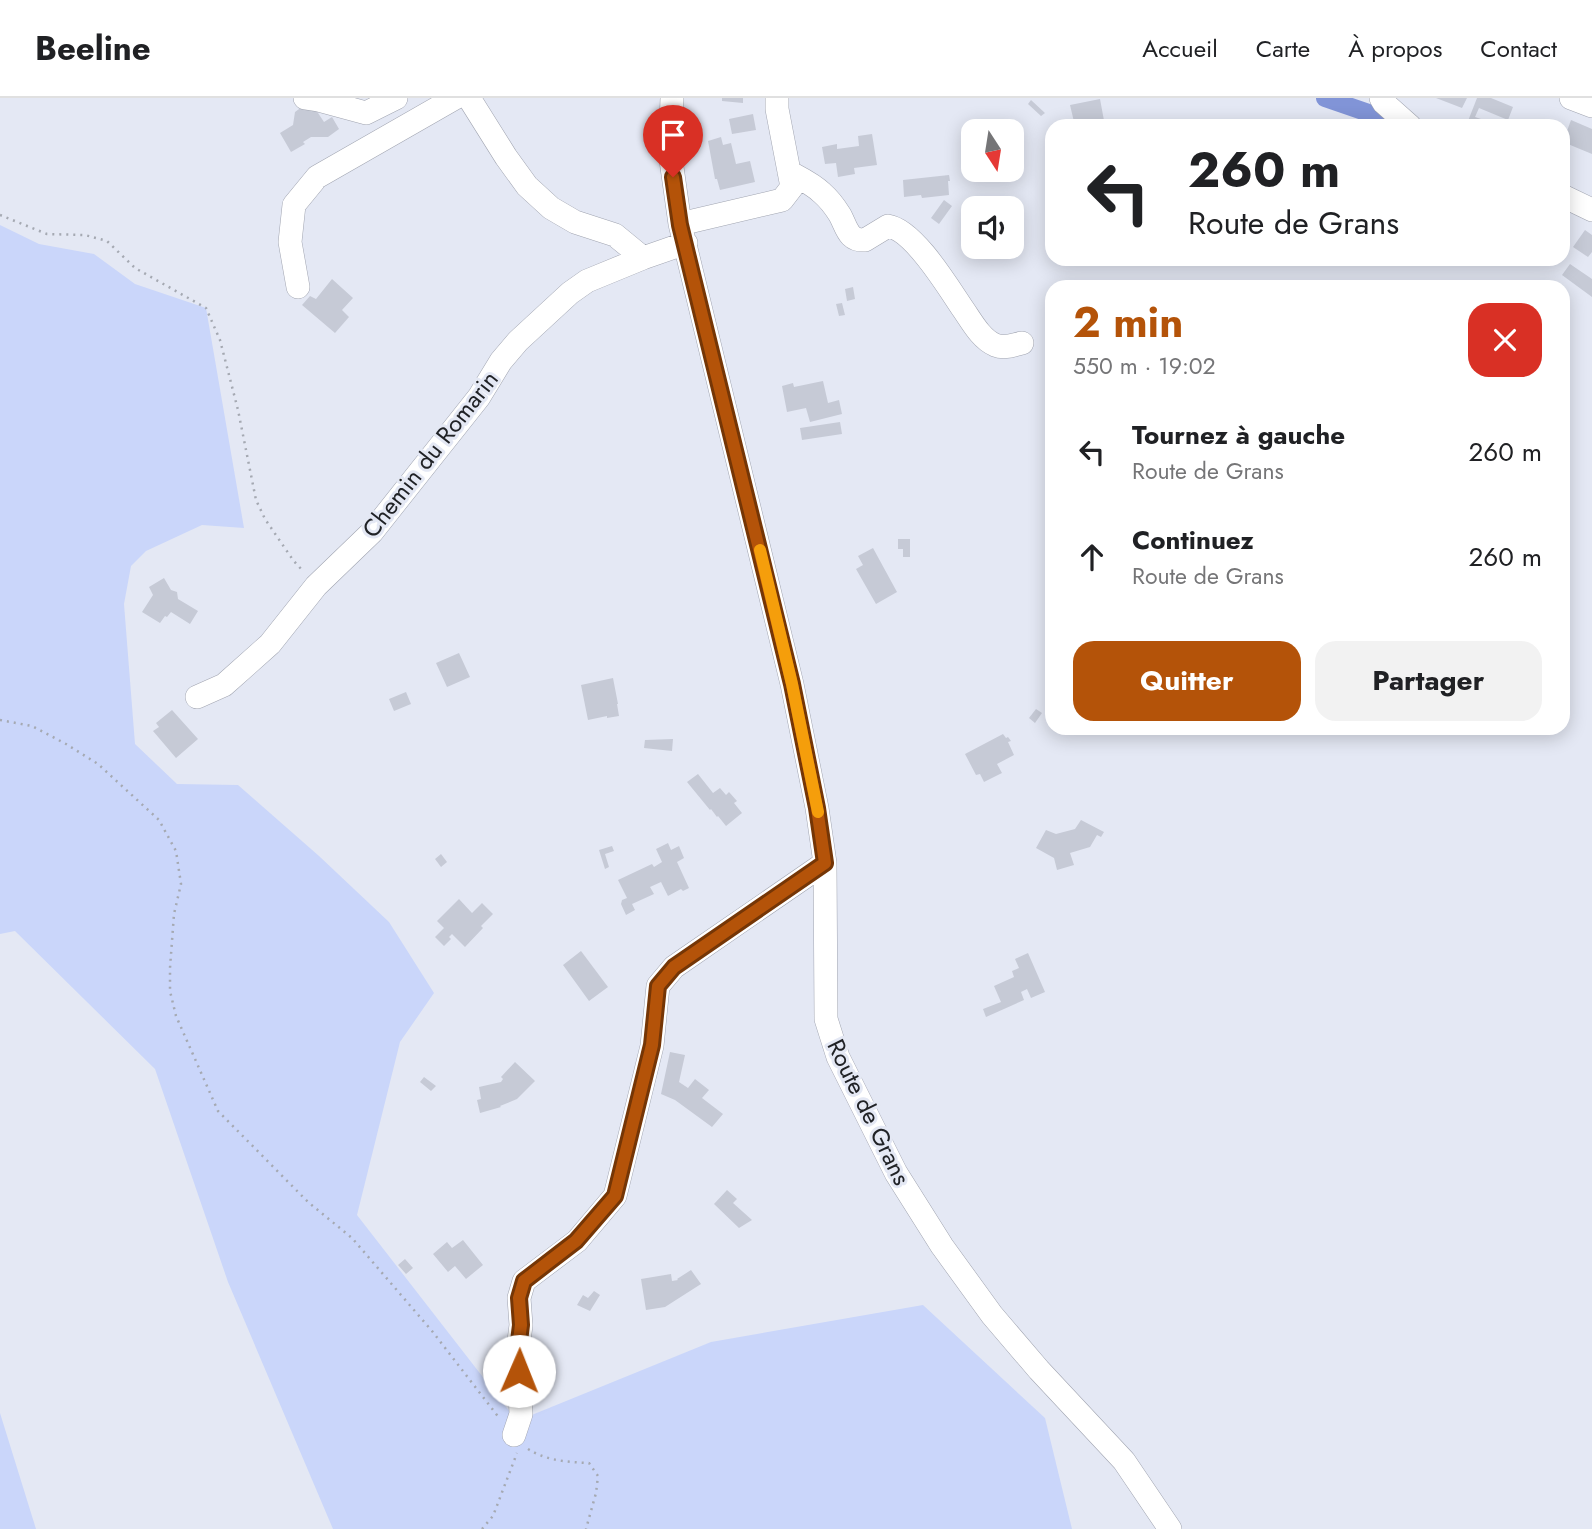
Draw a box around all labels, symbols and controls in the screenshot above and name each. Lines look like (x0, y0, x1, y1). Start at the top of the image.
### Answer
text: Beeline (35, 25, 151, 72)
text: Accueil (1142, 31, 1218, 66)
text: Carte (1256, 31, 1310, 66)
text: À propos (1348, 31, 1442, 66)
text: Contact (1480, 31, 1557, 66)
pin (643, 105, 703, 177)
icon: arrive (654, 116, 692, 154)
north arrow (961, 119, 1024, 182)
map controls (961, 119, 1024, 259)
text: 260 m (1188, 135, 1340, 205)
icon: left (1073, 147, 1164, 238)
button: sound (961, 196, 1024, 259)
text: Route de Grans (1188, 200, 1399, 246)
text: 2 min (1073, 292, 1183, 353)
button: close (1468, 303, 1542, 377)
text: 550 m · 19:02 (1073, 349, 1216, 383)
street label: Chemin du Romarin (354, 363, 506, 545)
text: Tournez à gauche (1132, 416, 1345, 454)
icon: left (1073, 433, 1111, 471)
text: 260 m (1469, 433, 1542, 471)
text: Route de Grans (1132, 454, 1284, 488)
text: Continuez (1132, 521, 1254, 559)
icon: ahead (1073, 538, 1111, 576)
text: 260 m (1469, 538, 1542, 576)
text: Route de Grans (1132, 559, 1284, 593)
button: Quitter (1073, 641, 1301, 721)
button: Partager (1315, 641, 1542, 721)
street label: Route de Grans (819, 1033, 919, 1191)
position arrow (482, 1334, 556, 1408)

